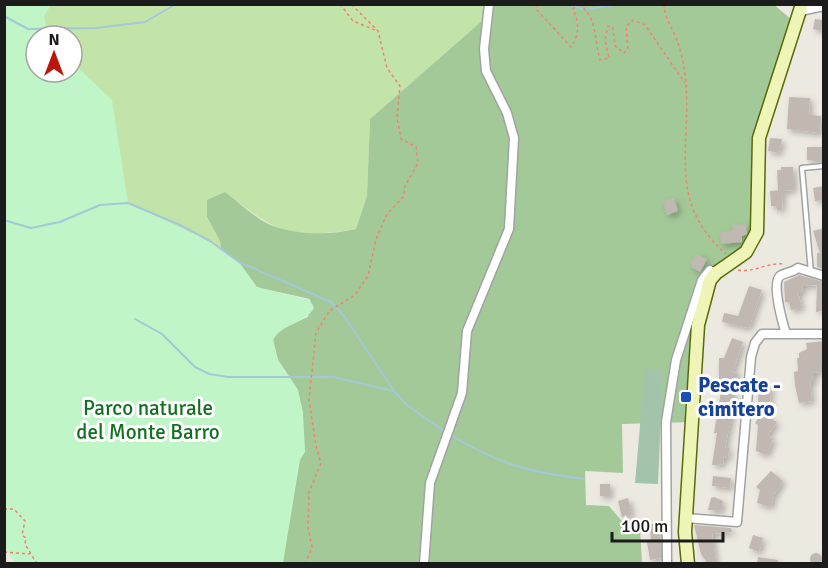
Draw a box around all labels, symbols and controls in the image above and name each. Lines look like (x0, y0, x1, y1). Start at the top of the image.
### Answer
north arrow (24, 24, 84, 84)
text: N (48, 30, 60, 50)
place label: Pescate - cimitero (698, 372, 781, 422)
marker: Pescate - cimitero (679, 390, 693, 404)
park label: Parco naturale del Monte Barro (76, 395, 220, 445)
scale bar (612, 505, 723, 543)
text: 100 m (621, 515, 668, 537)

